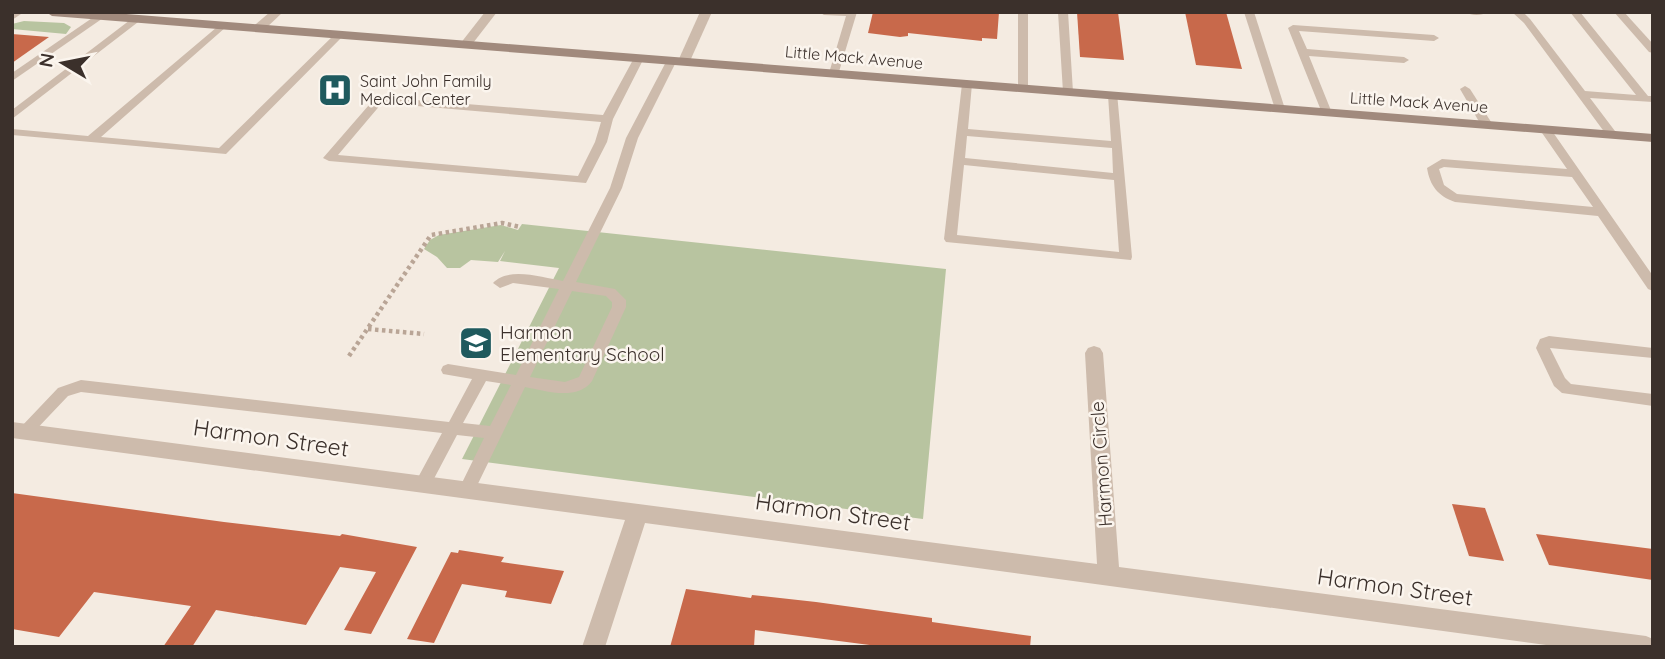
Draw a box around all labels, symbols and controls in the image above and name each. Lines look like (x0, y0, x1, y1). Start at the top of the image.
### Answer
north arrow (28, 28, 98, 98)
street label: Little Mack Avenue (784, 41, 924, 73)
text: N (33, 51, 59, 69)
hospital icon: Saint John Family Medical Center (316, 71, 354, 109)
place label: Saint John Family Medical Center (360, 71, 492, 109)
street label: Little Mack Avenue (1349, 87, 1489, 117)
place label: Harmon Elementary School (500, 320, 665, 366)
school or university icon: Harmon Elementary School (457, 324, 495, 362)
street label: Harmon Circle (1085, 401, 1117, 527)
street label: Harmon Street (191, 412, 351, 463)
street label: Harmon Street (753, 486, 913, 537)
street label: Harmon Street (1315, 561, 1475, 612)

